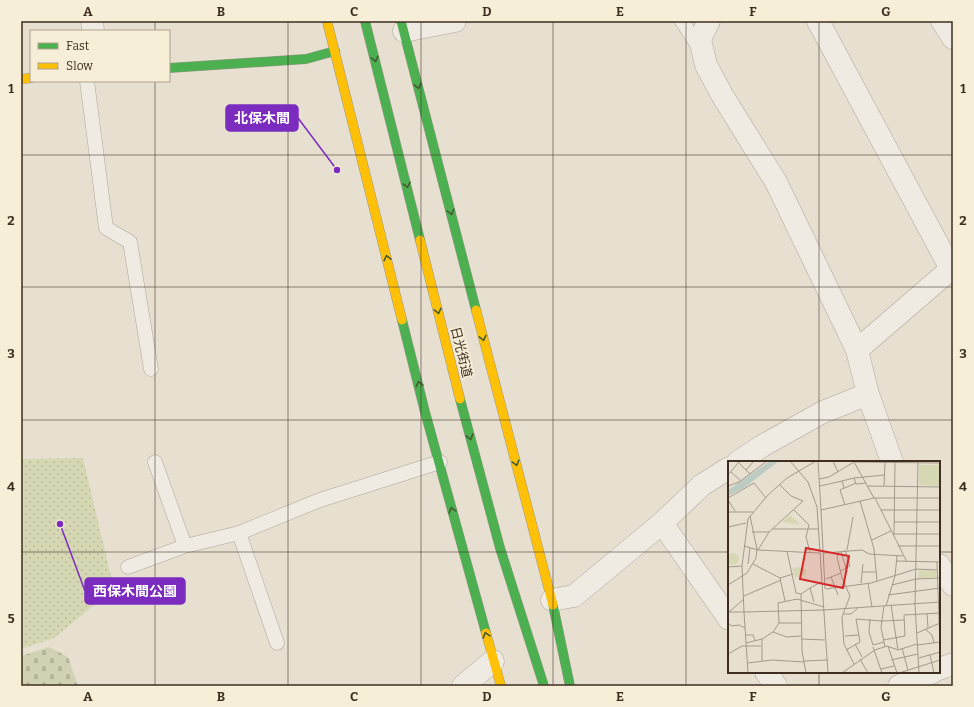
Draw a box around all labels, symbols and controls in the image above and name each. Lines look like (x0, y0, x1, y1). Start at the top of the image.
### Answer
text: A (83, 4, 93, 19)
text: B (217, 4, 225, 19)
text: C (350, 4, 358, 19)
text: D (482, 4, 492, 19)
text: E (616, 4, 624, 19)
text: F (749, 4, 757, 19)
text: G (881, 4, 891, 19)
legend (30, 30, 170, 82)
text: Fast (66, 39, 90, 53)
one-way arrow (370, 55, 379, 62)
text: Slow (66, 59, 93, 73)
text: 1 (8, 81, 14, 96)
text: 1 (960, 81, 966, 96)
one-way arrow (413, 82, 422, 89)
callout: 北保木間 (226, 105, 298, 131)
text: 北保木間 (234, 110, 290, 127)
one-way arrow (402, 182, 410, 188)
one-way arrow (446, 209, 454, 215)
text: 2 (7, 213, 15, 228)
text: 2 (959, 213, 967, 228)
one-way arrow (383, 255, 391, 261)
one-way arrow (433, 307, 442, 314)
street label: 日光街道 (448, 325, 475, 379)
one-way arrow (478, 334, 487, 341)
text: 3 (7, 346, 15, 361)
text: 3 (959, 346, 967, 361)
one-way arrow (415, 381, 423, 387)
one-way arrow (465, 433, 474, 440)
one-way arrow (511, 460, 520, 467)
inset map (728, 461, 940, 673)
text: 4 (7, 479, 15, 494)
text: 4 (959, 479, 967, 494)
one-way arrow (448, 507, 457, 514)
callout: 西保木間公園 (85, 578, 185, 604)
text: 西保木間公園 (93, 583, 177, 600)
text: 5 (7, 611, 15, 626)
text: 5 (959, 611, 967, 626)
one-way arrow (482, 632, 491, 639)
text: A (83, 689, 93, 704)
text: B (217, 689, 225, 704)
text: C (350, 689, 358, 704)
text: D (482, 689, 492, 704)
text: E (616, 689, 624, 704)
text: F (749, 689, 757, 704)
text: G (881, 689, 891, 704)

